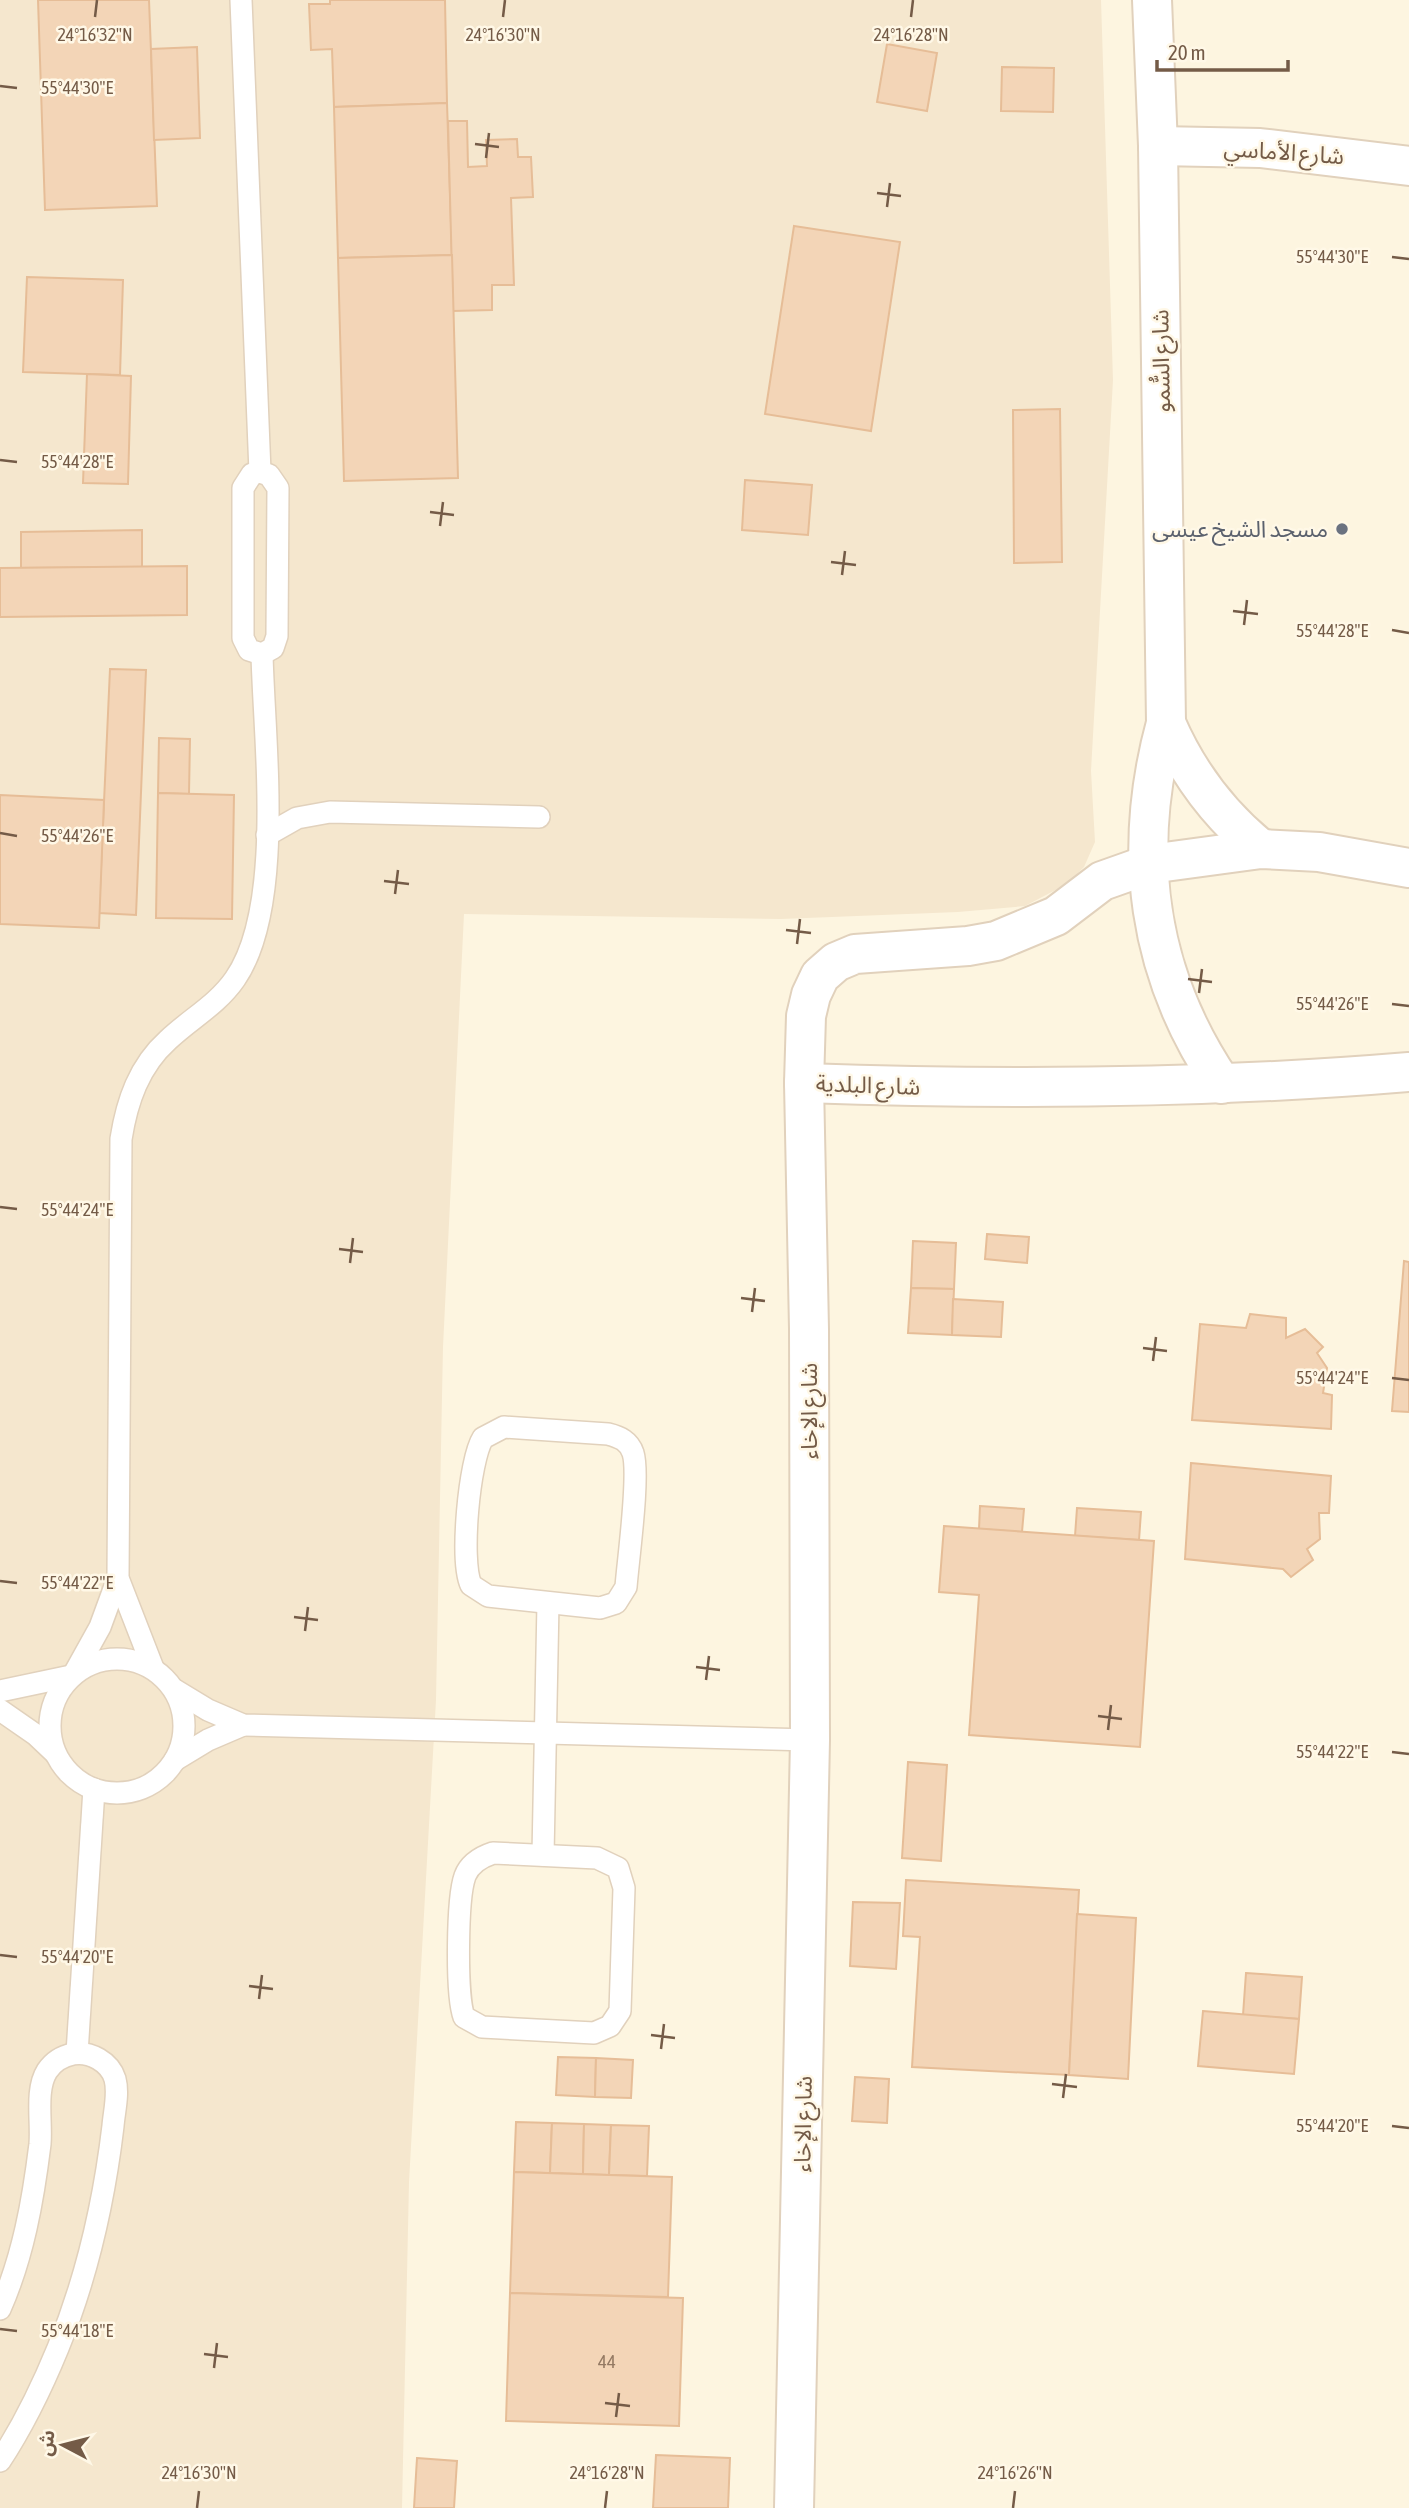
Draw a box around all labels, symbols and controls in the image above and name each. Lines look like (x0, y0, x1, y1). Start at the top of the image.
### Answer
text: 24°16'32"N (57, 24, 133, 45)
text: 24°16'30"N (465, 24, 541, 45)
text: 24°16'28"N (873, 24, 949, 45)
scale bar (1157, 28, 1288, 72)
text: 20 m (1168, 40, 1206, 64)
text: 55°44'30"E (41, 77, 113, 98)
street label: شارع الأماسي (1223, 135, 1345, 173)
text: 55°44'30"E (1296, 246, 1368, 267)
street label: شارع السُّمو (1147, 309, 1179, 413)
text: 55°44'28"E (41, 451, 113, 472)
place label: مسجد الشيخ عيسى (1152, 516, 1328, 546)
marker: مسجد الشيخ عيسى (1334, 521, 1350, 537)
text: 55°44'28"E (1296, 620, 1368, 641)
text: 55°44'26"E (41, 825, 113, 846)
text: 55°44'26"E (1296, 993, 1368, 1014)
street label: شارع البلدية (815, 1070, 921, 1104)
text: 55°44'24"E (41, 1199, 113, 1220)
street label: شارع الإخاء (796, 1363, 826, 1459)
text: 55°44'24"E (1296, 1367, 1368, 1388)
text: 55°44'22"E (41, 1572, 113, 1593)
text: 55°44'22"E (1296, 1741, 1368, 1762)
text: 55°44'20"E (41, 1946, 113, 1967)
street label: شارع الإخاء (789, 2076, 821, 2173)
text: 55°44'20"E (1296, 2115, 1368, 2136)
text: 55°44'18"E (41, 2320, 113, 2341)
house number: 44 (598, 2350, 616, 2372)
north arrow (28, 2410, 98, 2480)
text: ش (34, 2429, 59, 2457)
text: 24°16'30"N (161, 2462, 237, 2483)
text: 24°16'28"N (569, 2462, 645, 2483)
text: 24°16'26"N (977, 2462, 1053, 2483)

